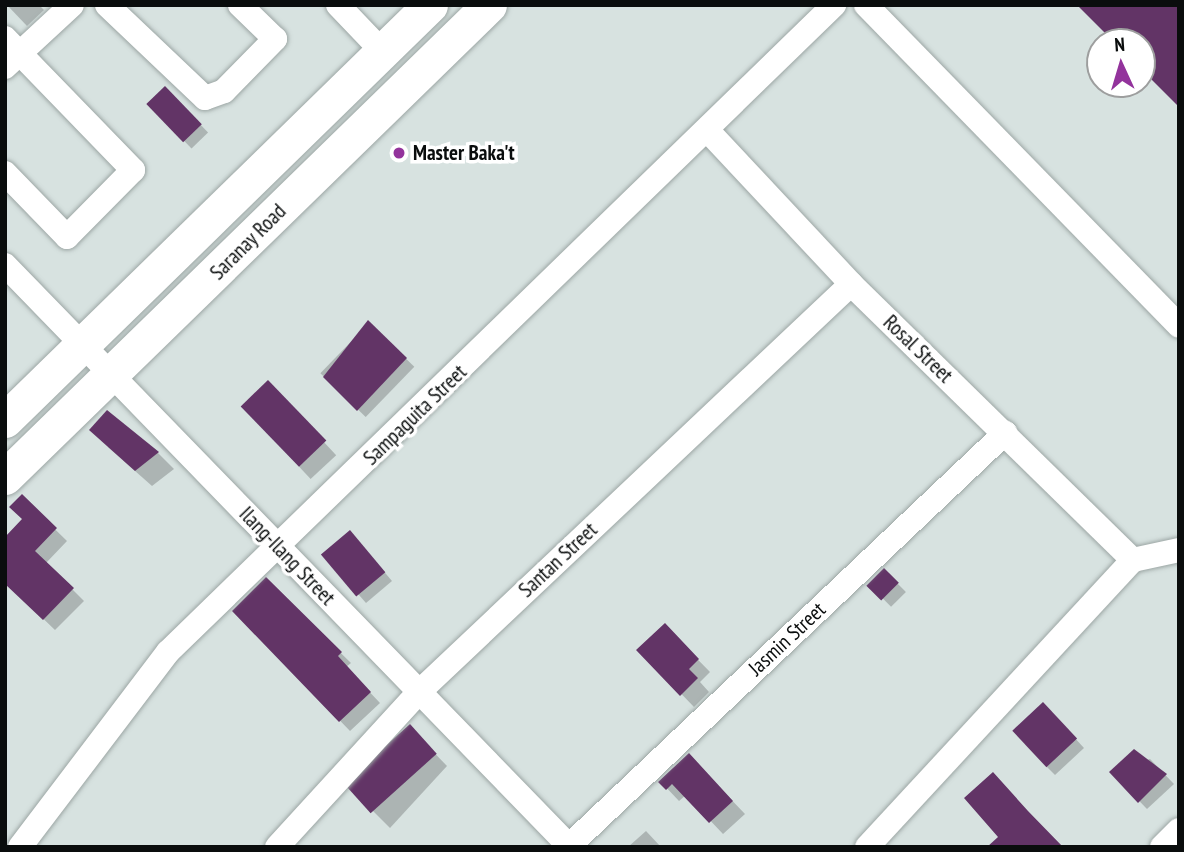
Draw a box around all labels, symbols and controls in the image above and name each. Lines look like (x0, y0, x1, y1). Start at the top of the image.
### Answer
north arrow (1086, 28, 1156, 98)
text: N (1114, 32, 1126, 56)
place label: Master Baka't (413, 140, 514, 166)
marker: Master Baka't (391, 145, 407, 161)
street label: Saranay Road (205, 199, 291, 285)
street label: Rosal Street (878, 310, 958, 388)
street label: Sampaguita Street (358, 360, 472, 470)
street label: Ilang-Ilang Street (234, 502, 340, 610)
street label: Santan Street (514, 517, 602, 603)
street label: Jasmin Street (743, 597, 831, 681)

